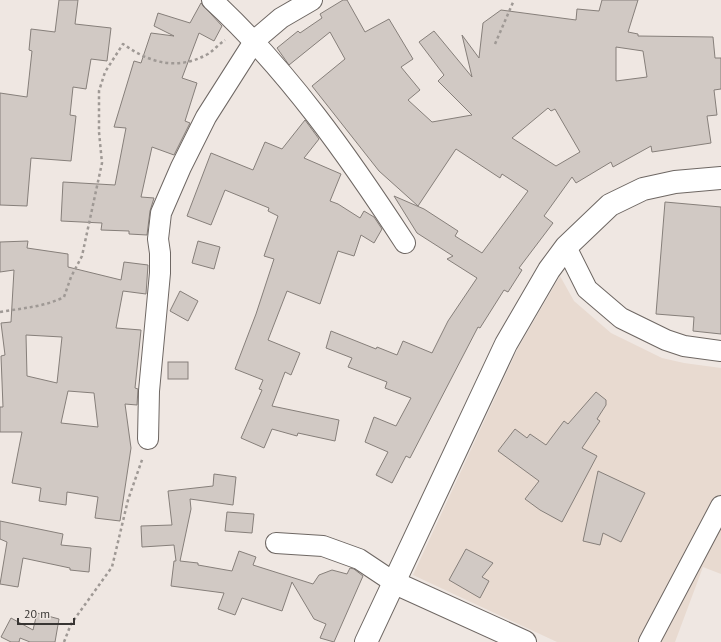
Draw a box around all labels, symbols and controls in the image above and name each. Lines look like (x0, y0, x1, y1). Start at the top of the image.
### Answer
scale bar (18, 600, 74, 626)
text: 20 m (24, 606, 50, 621)

